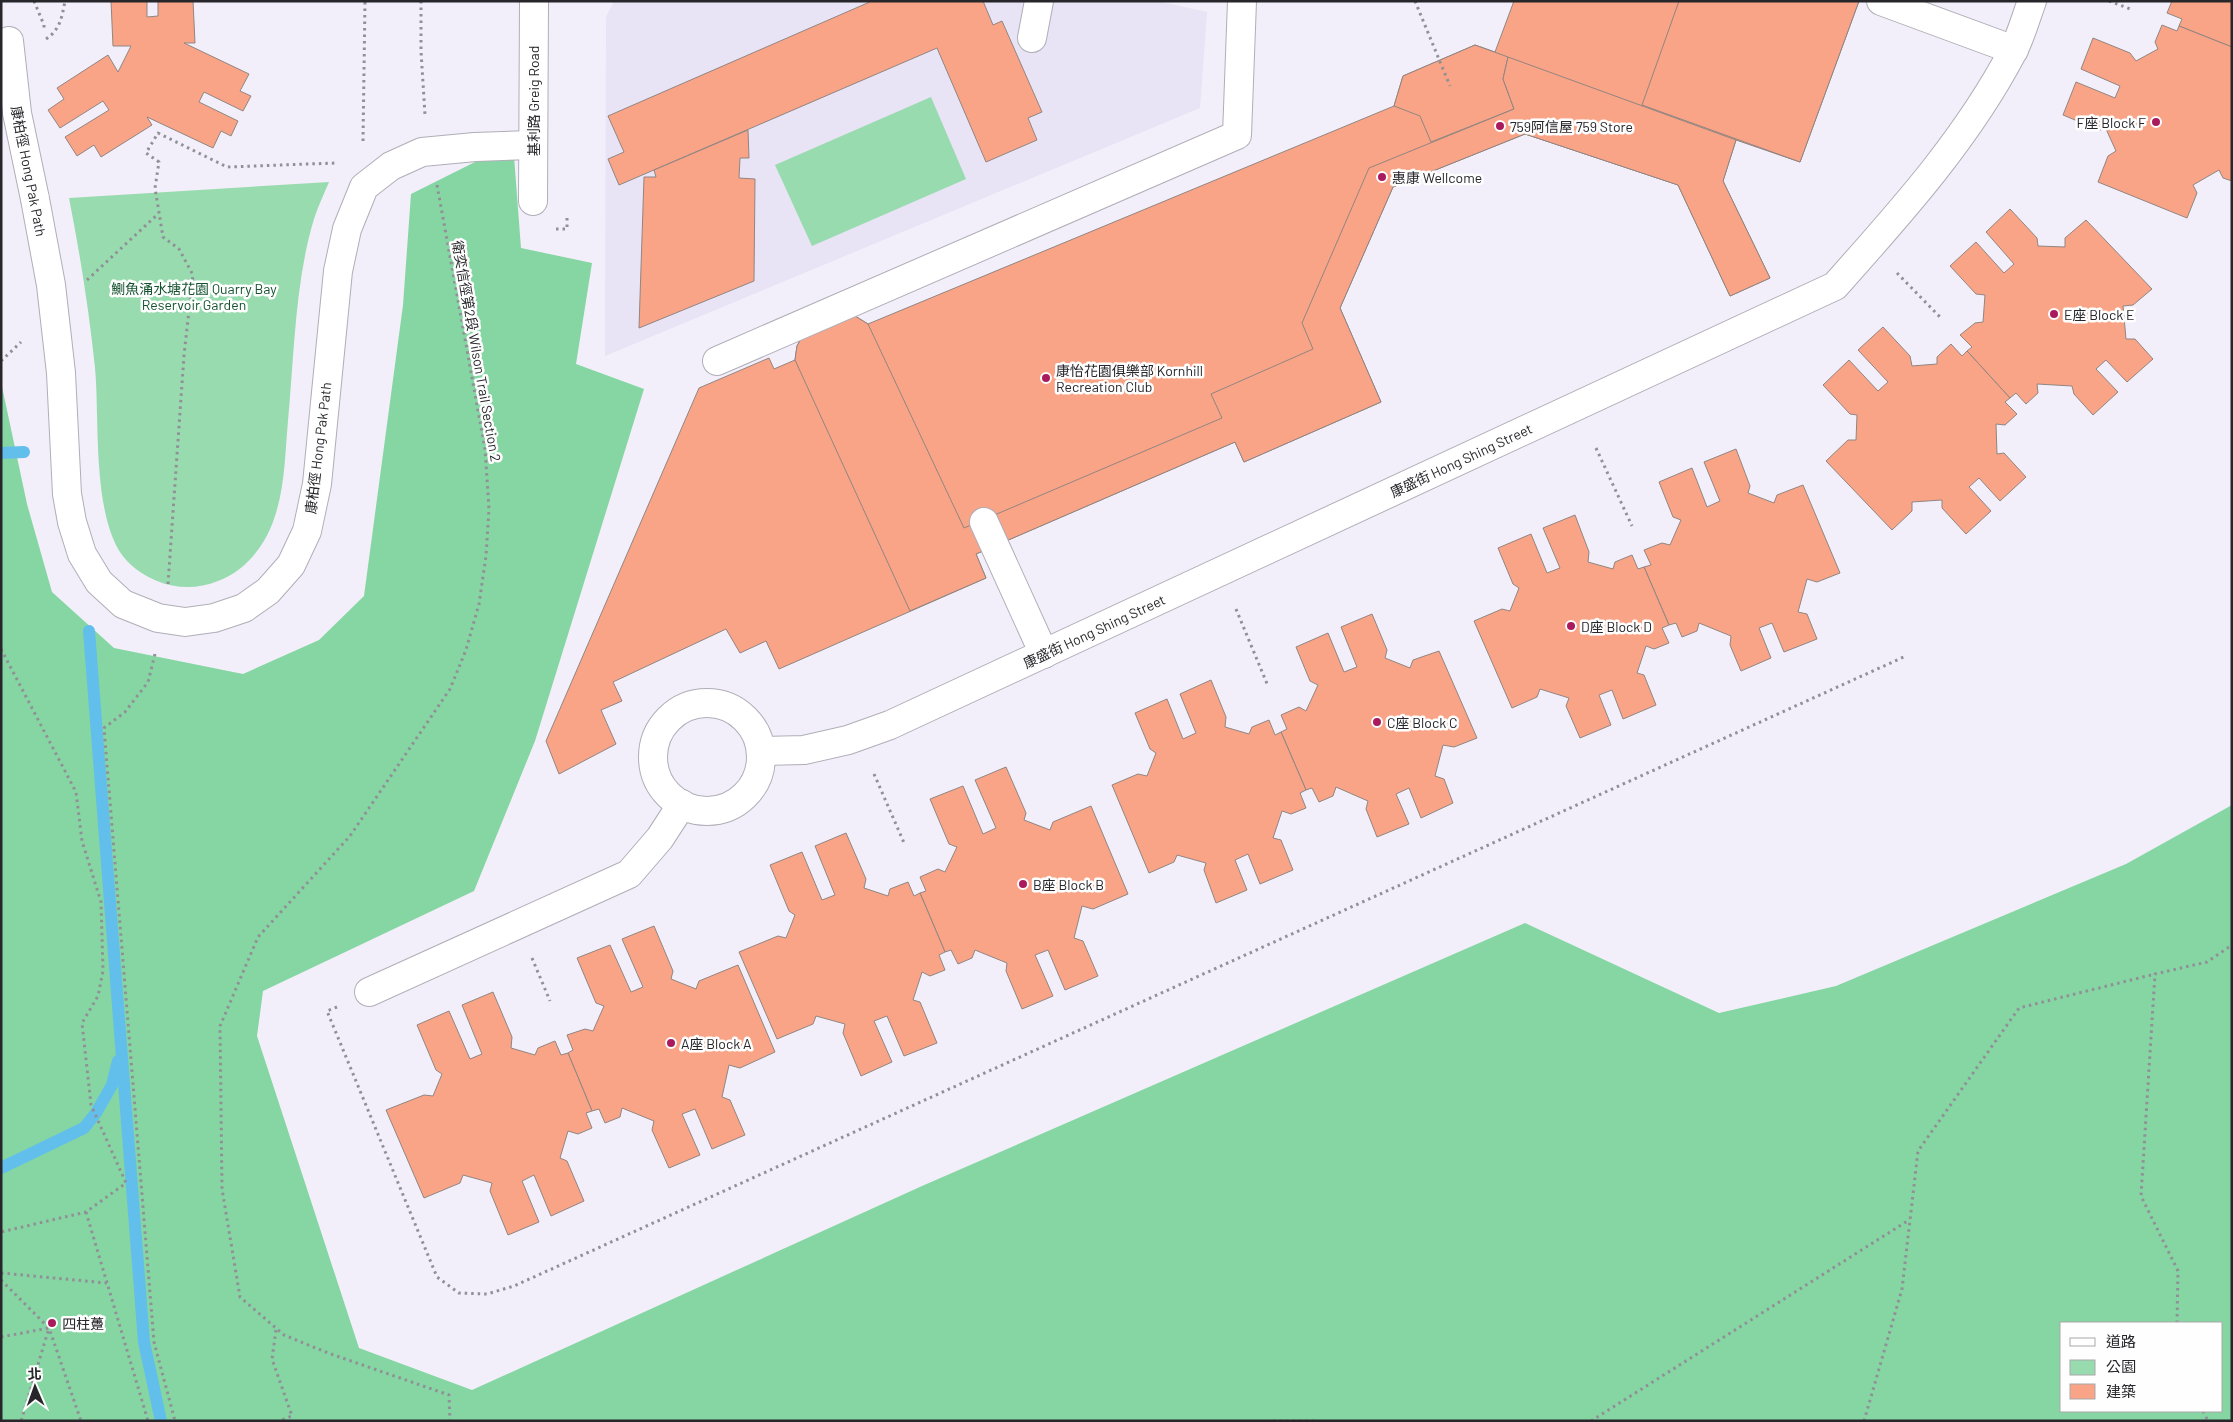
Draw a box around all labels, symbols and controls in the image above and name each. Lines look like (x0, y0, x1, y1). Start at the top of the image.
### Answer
street label: 基利路 Greig Road (525, 46, 542, 156)
street label: 康柏徑 Hong Pak Path (8, 104, 50, 238)
place label: F座 Block F (2077, 114, 2146, 131)
marker: F座 Block F (2150, 116, 2162, 128)
place label: 759阿信屋 759 Store (1510, 118, 1633, 135)
marker: 759阿信屋 759 Store (1494, 120, 1506, 132)
place label: 惠康 Wellcome (1392, 169, 1482, 186)
marker: 惠康 Wellcome (1376, 171, 1388, 183)
street label: 衛奕信徑第2段 Wilson Trail Section 2 (449, 239, 505, 463)
park label: 鰂魚涌水塘花園 Quarry Bay Reservoir Garden (111, 280, 277, 313)
place label: E座 Block E (2064, 306, 2134, 323)
marker: E座 Block E (2048, 308, 2060, 320)
place label: 康怡花園俱樂部 Kornhill Recreation Club (1056, 362, 1203, 395)
marker: 康怡花園俱樂部 Kornhill Recreation Club (1040, 372, 1052, 384)
street label: 康柏徑 Hong Pak Path (301, 381, 335, 515)
street label: 康盛街 Hong Shing Street (1387, 420, 1535, 500)
street label: 康盛街 Hong Shing Street (1020, 591, 1168, 671)
place label: D座 Block D (1581, 618, 1652, 635)
marker: D座 Block D (1565, 620, 1577, 632)
place label: C座 Block C (1387, 714, 1458, 731)
marker: C座 Block C (1371, 716, 1383, 728)
place label: B座 Block B (1033, 876, 1104, 893)
marker: B座 Block B (1017, 878, 1029, 890)
place label: A座 Block A (681, 1035, 752, 1052)
marker: A座 Block A (665, 1037, 677, 1049)
place label: 四柱躉 (62, 1315, 104, 1332)
marker: 四柱躉 (46, 1317, 58, 1329)
legend (2060, 1322, 2223, 1412)
text: 道路 (2106, 1332, 2136, 1350)
text: 公園 (2106, 1357, 2136, 1375)
north arrow (10, 1362, 60, 1412)
text: 北 (27, 1365, 42, 1382)
text: 建築 (2106, 1382, 2136, 1400)

